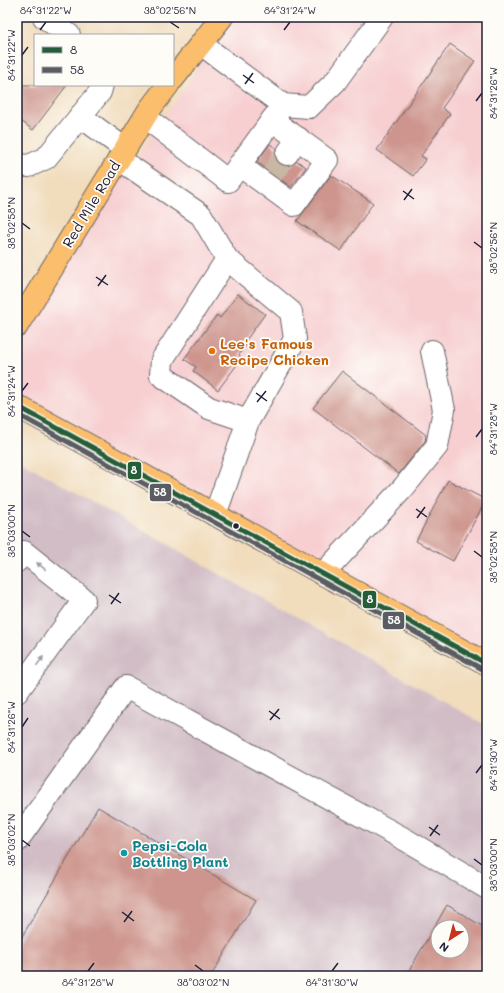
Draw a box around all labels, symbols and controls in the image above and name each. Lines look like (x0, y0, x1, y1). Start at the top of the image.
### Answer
text: 84°31'22"W (20, 3, 72, 17)
text: 38°02'56"N (144, 3, 196, 17)
text: 84°31'24"W (264, 3, 316, 17)
text: 84°31'22"W (4, 29, 18, 81)
legend (34, 34, 174, 86)
text: 8 (70, 41, 77, 57)
text: 58 (70, 61, 84, 77)
text: 84°31'26"W (486, 67, 500, 119)
street label: Red Mile Road (58, 157, 124, 251)
text: 38°02'58"N (4, 197, 18, 249)
text: 38°02'56"N (486, 222, 500, 274)
place label: Lee's Famous Recipe Chicken (220, 334, 329, 369)
marker: Lee's Famous Recipe Chicken (207, 346, 217, 356)
text: 84°31'24"W (4, 365, 18, 417)
text: 84°31'28"W (486, 403, 500, 455)
line badge: 8 (127, 461, 142, 480)
text: 8 (131, 462, 138, 477)
line badge: 58 (149, 483, 172, 502)
text: 58 (153, 484, 167, 499)
text: 38°03'00"N (4, 504, 18, 558)
unlabelled marker (231, 521, 241, 531)
text: 38°02'58"N (486, 531, 500, 583)
one-way arrow (35, 561, 46, 570)
line badge: 8 (362, 590, 377, 609)
text: 8 (367, 591, 374, 606)
line badge: 58 (382, 611, 405, 630)
text: 58 (387, 612, 401, 627)
one-way arrow (36, 655, 44, 666)
text: 84°31'26"W (4, 701, 18, 753)
text: 84°31'30"W (486, 738, 500, 791)
text: 38°03'02"N (4, 814, 18, 866)
place label: Pepsi-Cola Bottling Plant (132, 836, 229, 871)
text: 38°03'00"N (486, 838, 500, 892)
marker: Pepsi-Cola Bottling Plant (119, 848, 129, 858)
north arrow (430, 919, 470, 959)
text: N (436, 939, 452, 956)
text: 84°31'28"W (62, 975, 114, 989)
text: 38°03'02"N (177, 975, 229, 989)
text: 84°31'30"W (306, 975, 359, 989)

